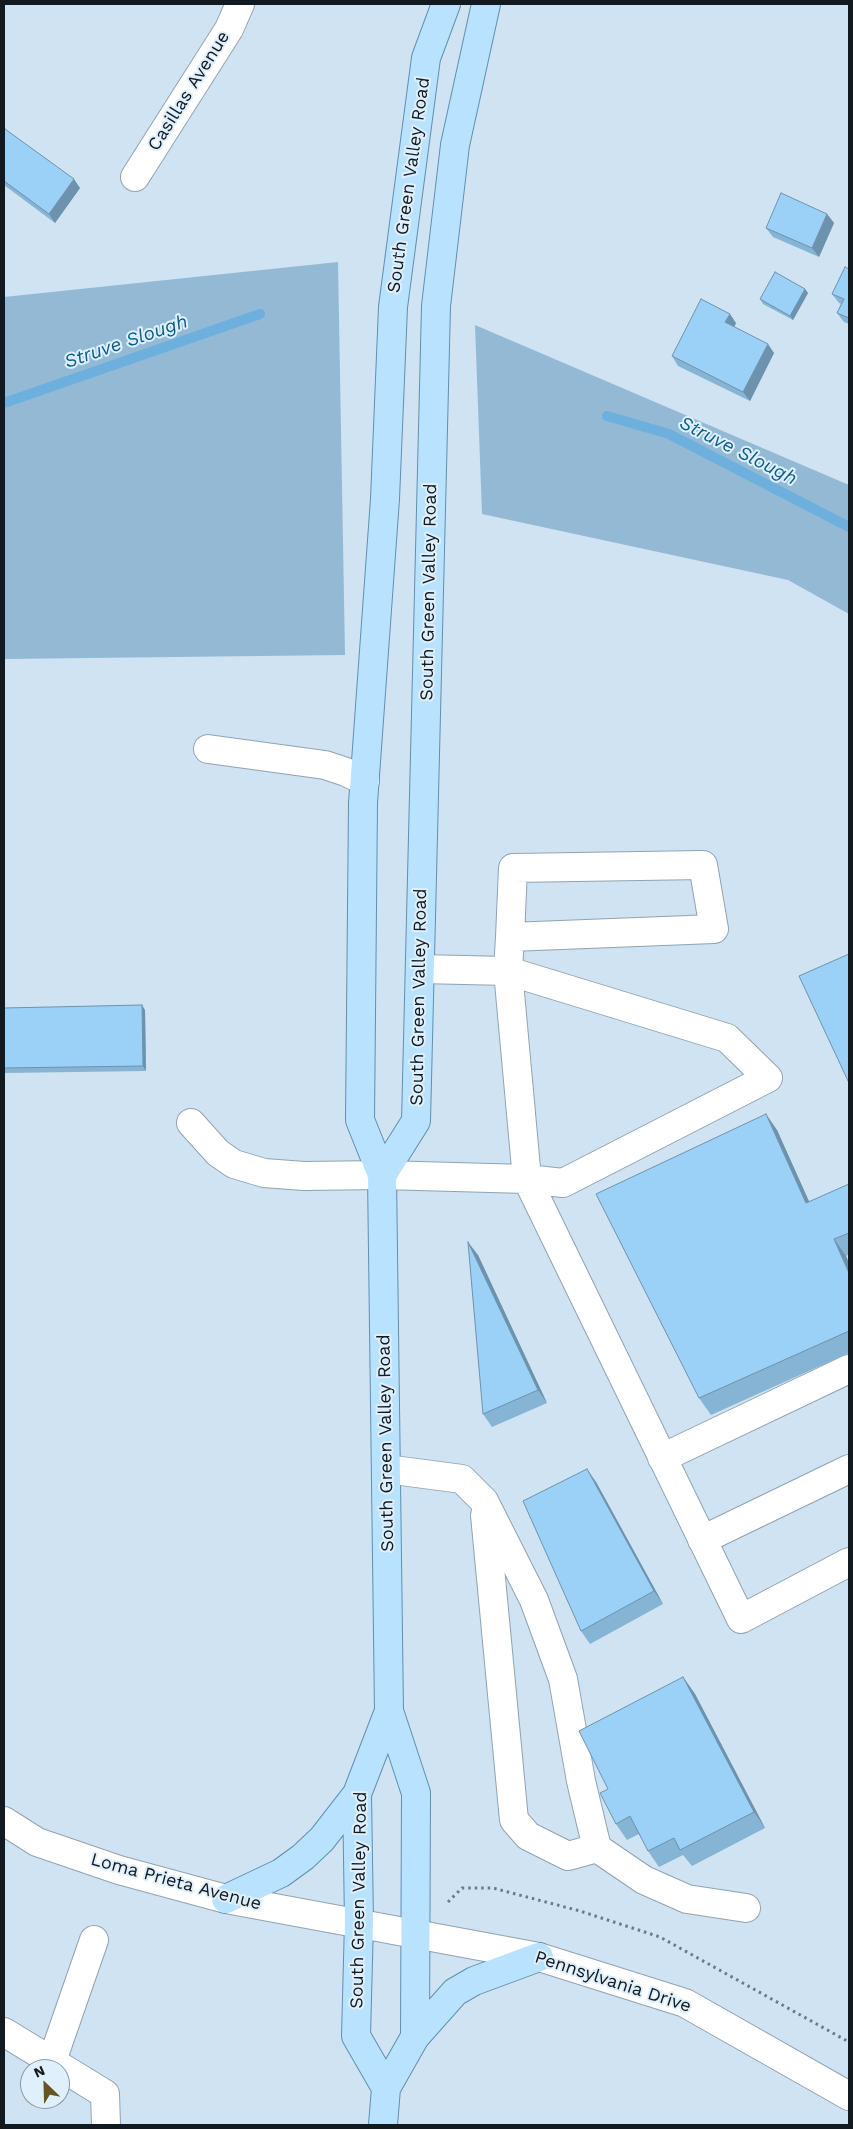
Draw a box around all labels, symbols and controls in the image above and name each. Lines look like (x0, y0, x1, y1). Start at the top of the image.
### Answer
street label: Casillas Avenue (143, 27, 235, 155)
street label: South Green Valley Road (383, 76, 435, 294)
water label: Struve Slough (61, 310, 191, 374)
water label: Struve Slough (675, 412, 801, 490)
street label: South Green Valley Road (416, 483, 442, 701)
street label: South Green Valley Road (406, 888, 432, 1106)
street label: South Green Valley Road (373, 1334, 399, 1552)
street label: South Green Valley Road (346, 1791, 372, 2009)
street label: Loma Prieta Avenue (88, 1849, 264, 1915)
street label: Pennsylvania Drive (532, 1947, 694, 2017)
north arrow (20, 2059, 70, 2109)
text: N (31, 2062, 47, 2081)

